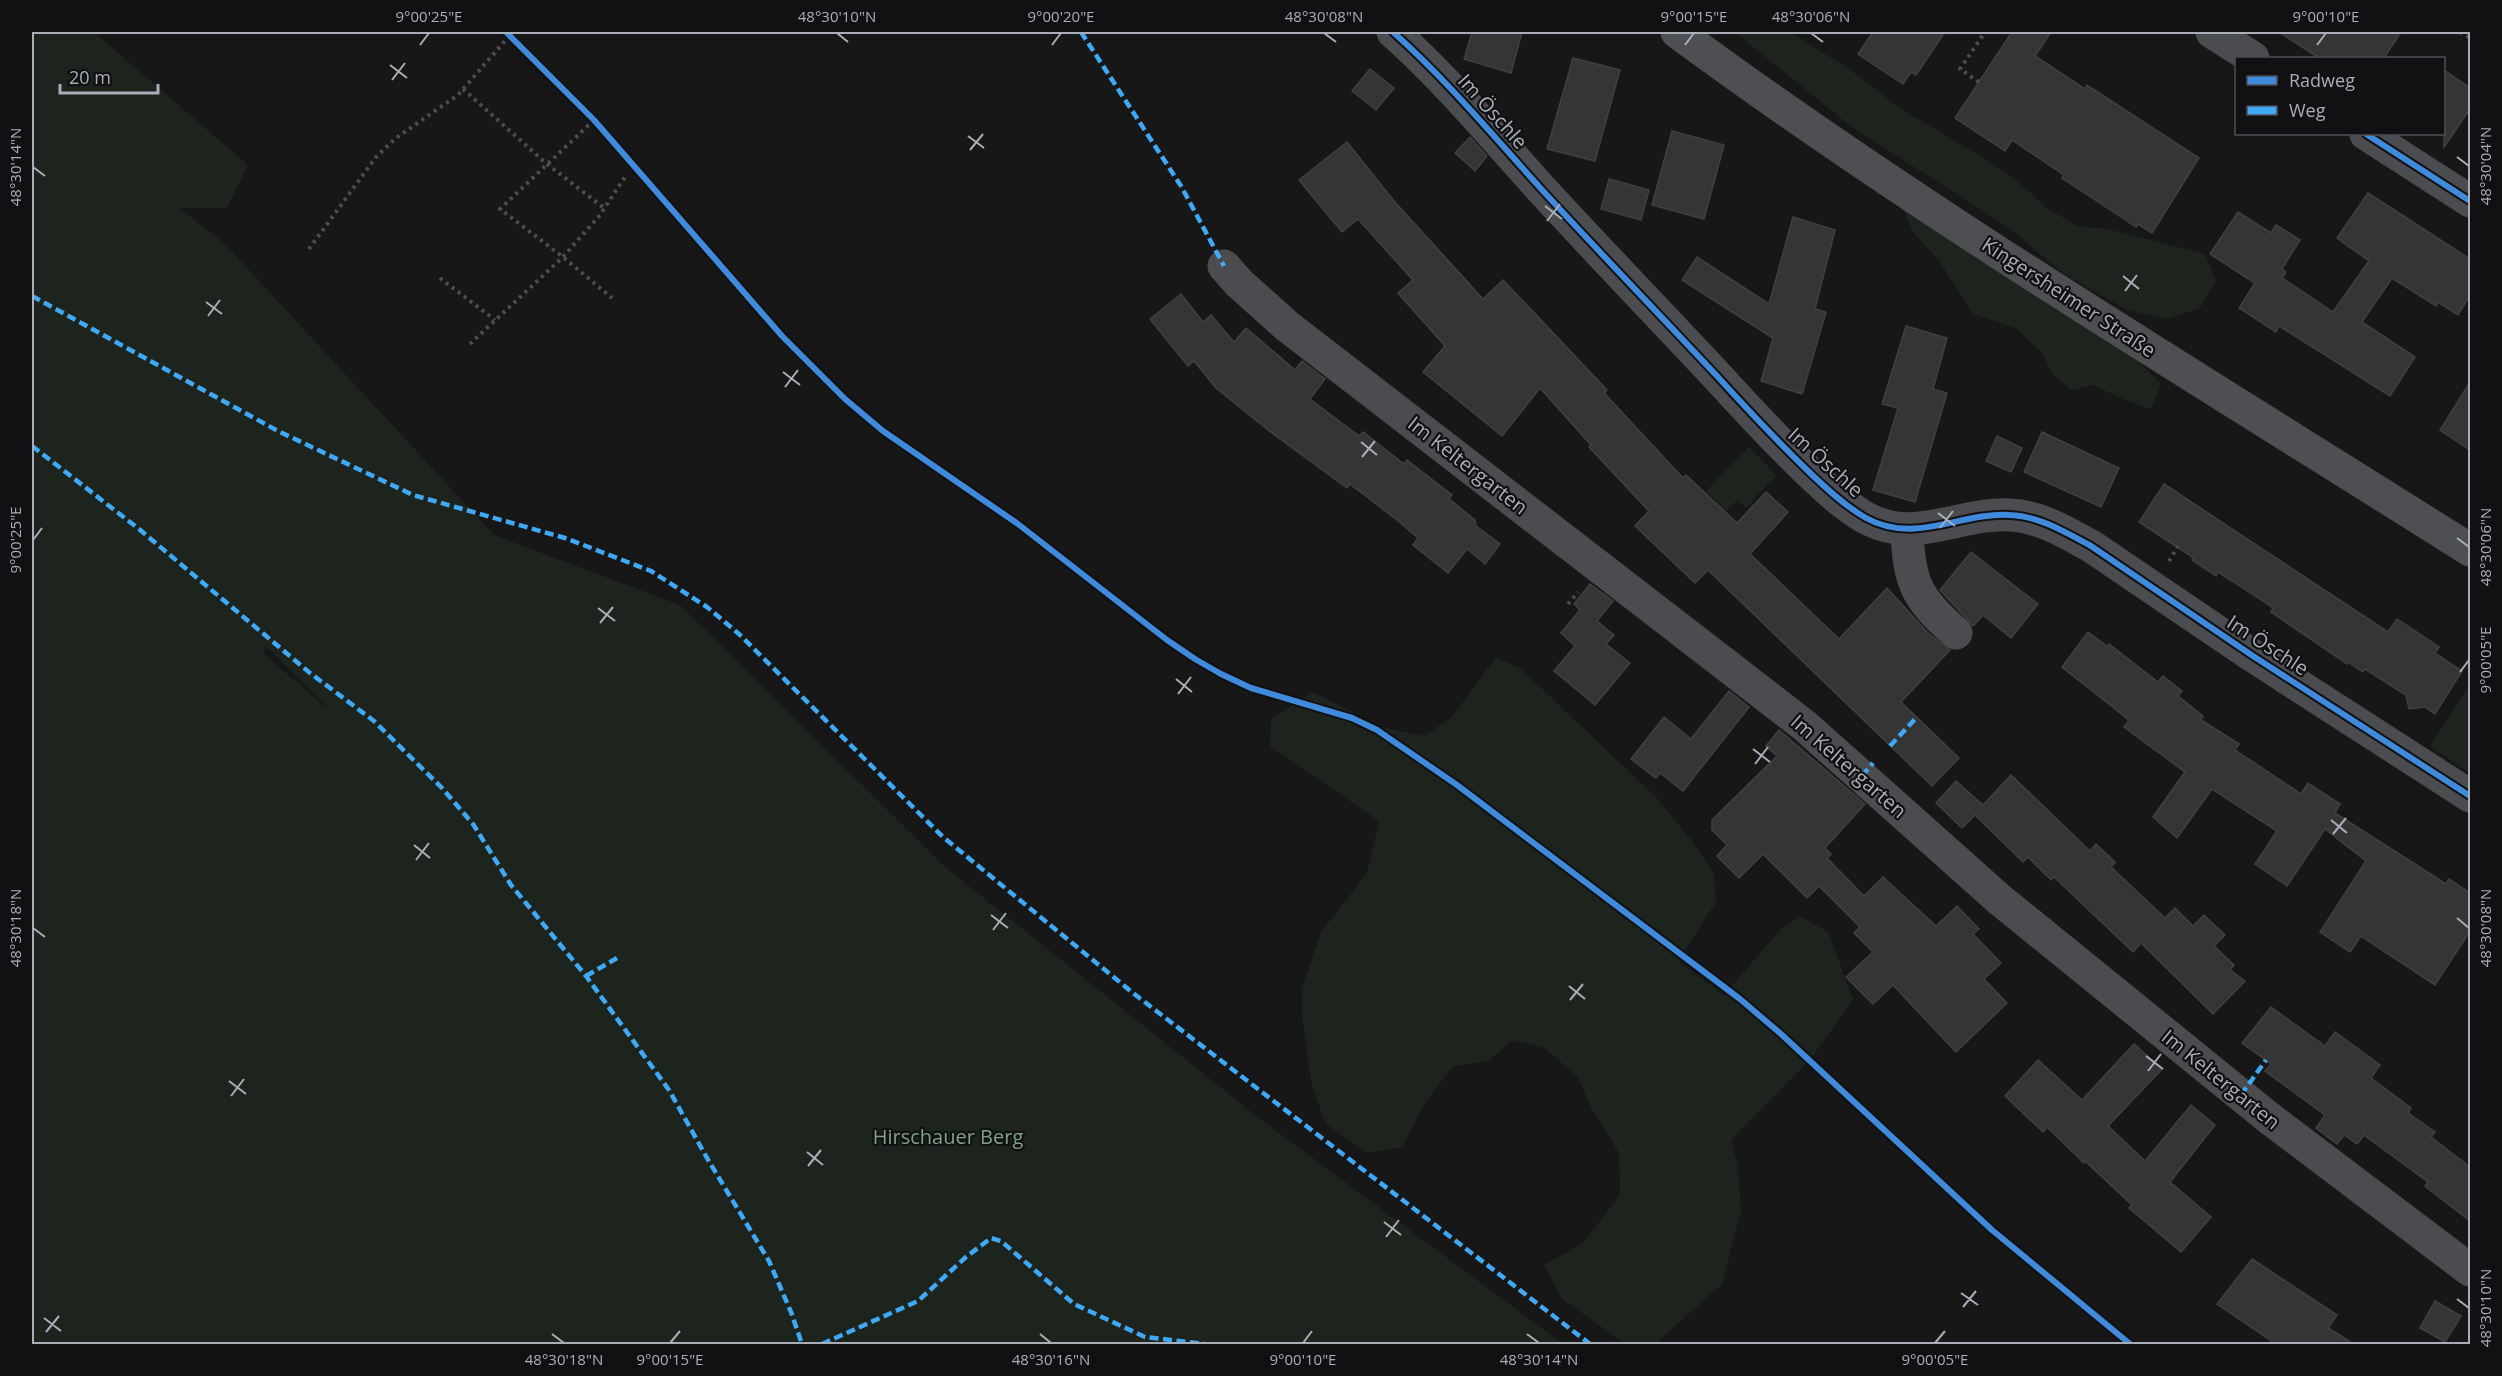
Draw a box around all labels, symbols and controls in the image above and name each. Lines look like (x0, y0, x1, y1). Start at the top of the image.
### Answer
text: 9°00'25"E (396, 6, 462, 26)
text: 48°30'10"N (798, 6, 876, 26)
text: 9°00'20"E (1028, 6, 1094, 26)
text: 48°30'08"N (1285, 6, 1363, 26)
text: 9°00'15"E (1661, 6, 1727, 26)
text: 48°30'06"N (1772, 6, 1850, 26)
text: 9°00'10"E (2293, 6, 2359, 26)
scale bar (60, 57, 158, 95)
legend (2235, 57, 2445, 135)
text: 20 m (69, 65, 111, 89)
street label: Im Öschle (1452, 68, 1534, 154)
text: Radweg (2289, 68, 2355, 92)
text: Weg (2289, 98, 2326, 122)
text: 48°30'04"N (2475, 127, 2495, 205)
text: 48°30'14"N (5, 128, 25, 206)
street label: Kingersheimer Straße (1977, 231, 2161, 363)
street label: Im Keltergarten (1403, 410, 1533, 520)
street label: Im Öschle (1783, 421, 1869, 503)
text: 9°00'25"E (5, 507, 25, 573)
text: 48°30'06"N (2475, 508, 2495, 586)
street label: Im Öschle (2222, 608, 2314, 682)
text: 9°00'05"E (2475, 627, 2495, 693)
street label: Im Keltergarten (1785, 708, 1913, 824)
text: 48°30'18"N (5, 889, 25, 967)
text: 48°30'08"N (2475, 889, 2495, 967)
street label: Im Keltergarten (2156, 1023, 2286, 1135)
park label: Hirschauer Berg (873, 1123, 1023, 1150)
text: 48°30'10"N (2475, 1269, 2495, 1347)
text: 48°30'18"N (525, 1349, 603, 1369)
text: 9°00'15"E (637, 1349, 703, 1369)
text: 48°30'16"N (1012, 1349, 1090, 1369)
text: 9°00'10"E (1270, 1349, 1336, 1369)
text: 48°30'14"N (1500, 1349, 1578, 1369)
text: 9°00'05"E (1902, 1349, 1968, 1369)

